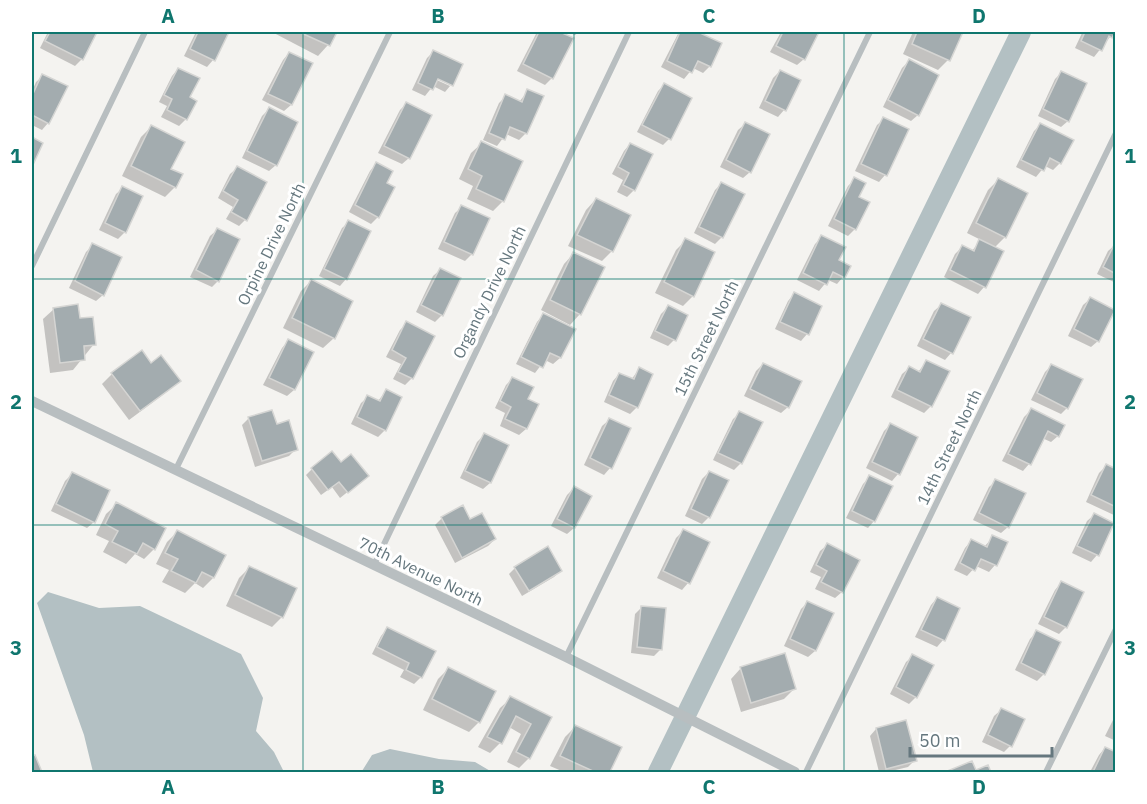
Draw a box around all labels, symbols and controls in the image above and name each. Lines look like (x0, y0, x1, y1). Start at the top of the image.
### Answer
text: A (161, 2, 175, 29)
text: B (431, 2, 445, 29)
text: C (702, 2, 716, 29)
text: D (972, 2, 986, 29)
text: 1 (10, 142, 22, 169)
text: 1 (1124, 142, 1136, 169)
street label: Orpine Drive North (233, 179, 309, 309)
street label: Organdy Drive North (448, 222, 530, 362)
street label: 15th Street North (669, 277, 743, 399)
street label: 14th Street North (912, 386, 986, 508)
text: 2 (10, 388, 22, 415)
text: 2 (1124, 388, 1136, 415)
street label: 70th Avenue North (356, 532, 486, 610)
text: 3 (10, 634, 22, 661)
text: 3 (1124, 634, 1136, 661)
scale bar (910, 720, 1052, 758)
text: 50 m (919, 729, 961, 752)
text: A (161, 773, 175, 800)
text: B (431, 773, 445, 800)
text: C (702, 773, 716, 800)
text: D (972, 773, 986, 800)

